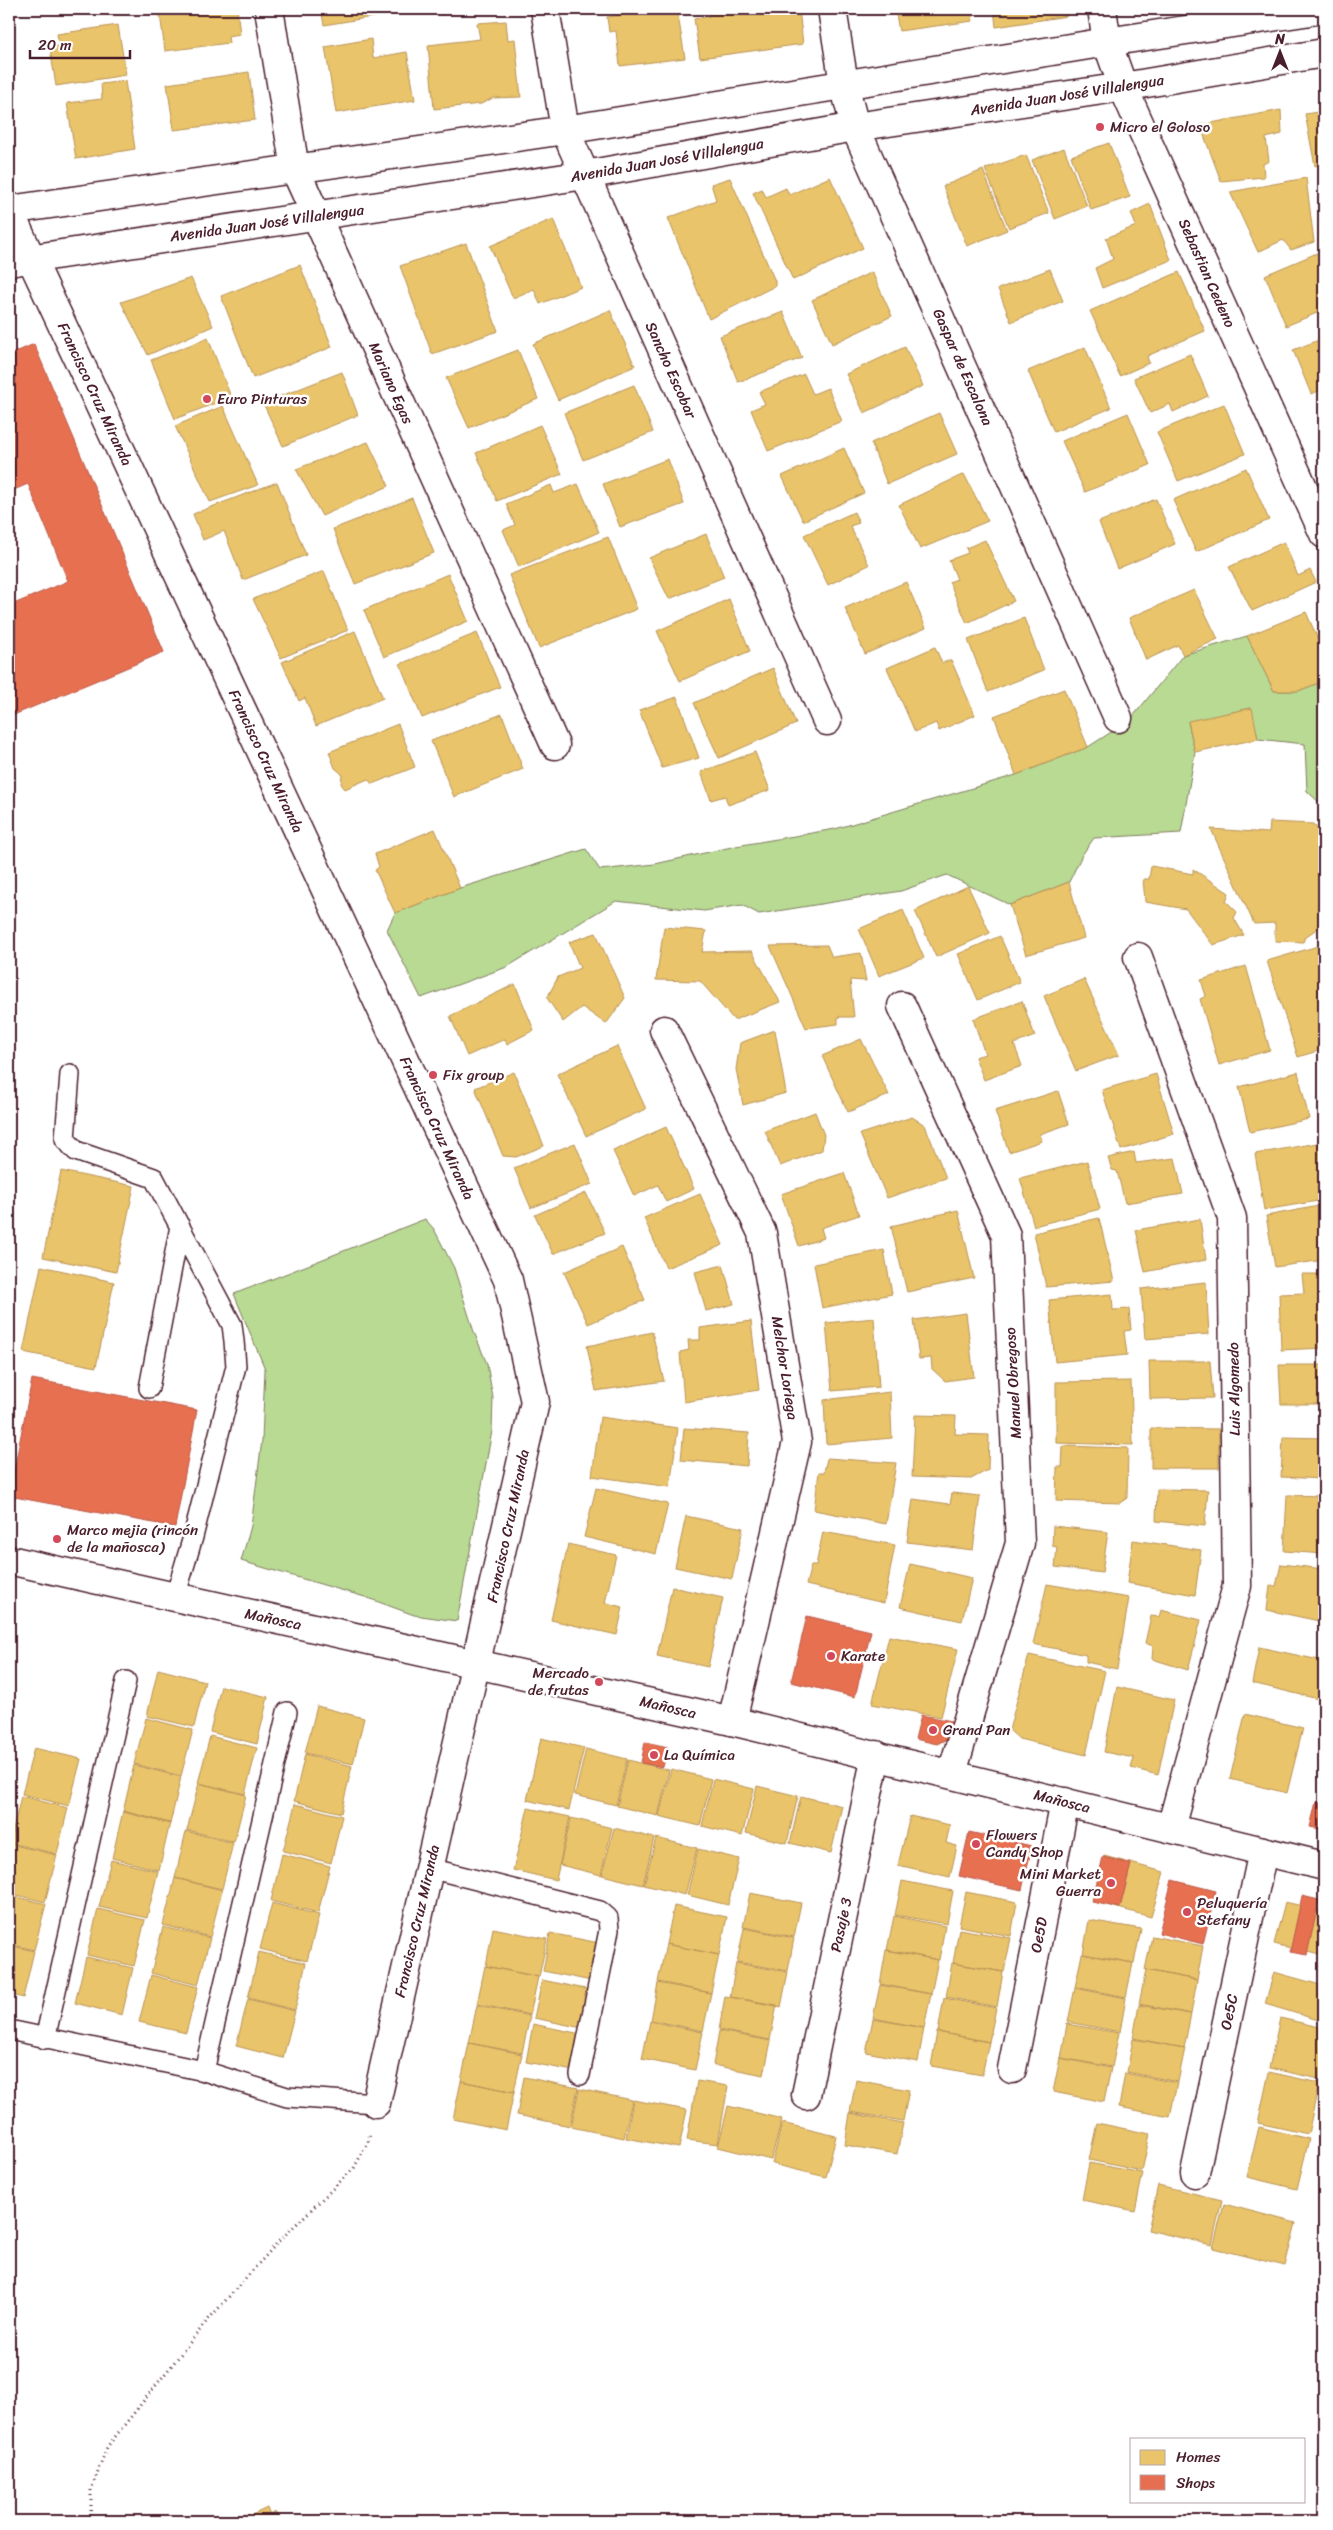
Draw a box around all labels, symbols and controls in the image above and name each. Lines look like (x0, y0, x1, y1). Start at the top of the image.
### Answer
text: N (1274, 27, 1285, 52)
scale bar (30, 28, 130, 60)
north arrow (1256, 28, 1306, 78)
text: 20 m (38, 32, 72, 58)
street label: Avenida Juan José Villalengua (967, 67, 1166, 123)
place label: Micro el Goloso (1110, 114, 1211, 140)
marker: Micro el Goloso (1094, 121, 1106, 133)
street label: Avenida Juan José Villalengua (567, 130, 766, 190)
street label: Avenida Juan José Villalengua (167, 196, 366, 250)
street label: Sebastian Cedeno (1171, 214, 1243, 332)
street label: Gaspar de Escalona (925, 304, 1001, 430)
street label: Sancho Escobar (638, 317, 704, 423)
street label: Francisco Cruz Miranda (50, 318, 140, 471)
street label: Mariano Egas (361, 338, 421, 428)
place label: Euro Pinturas (217, 386, 307, 412)
marker: Euro Pinturas (201, 393, 213, 405)
street label: Francisco Cruz Miranda (221, 685, 311, 838)
street label: Francisco Cruz Miranda (392, 1052, 482, 1205)
place label: Fix group (443, 1062, 504, 1088)
marker: Fix group (427, 1069, 439, 1081)
street label: Melchor Loriega (764, 1314, 806, 1422)
street label: Manuel Obregoso (997, 1326, 1029, 1439)
street label: Luis Algomedo (1220, 1342, 1248, 1436)
street label: Francisco Cruz Miranda (479, 1447, 537, 1605)
place label: Marco mejia (rincón de la mañosca) (67, 1517, 198, 1560)
marker: Marco mejia (rincón de la mañosca) (51, 1533, 63, 1545)
street label: Mañosca (242, 1600, 304, 1638)
place label: Karate (841, 1643, 885, 1669)
marker: Karate (825, 1650, 837, 1662)
place label: Mercado de frutas (528, 1660, 590, 1703)
marker: Mercado de frutas (593, 1676, 605, 1688)
street label: Mañosca (637, 1688, 699, 1726)
place label: Grand Pan (943, 1717, 1010, 1743)
marker: Grand Pan (927, 1724, 939, 1736)
place label: La Química (664, 1742, 735, 1768)
marker: La Química (648, 1749, 660, 1761)
street label: Mañosca (1031, 1781, 1093, 1821)
place label: Flowers Candy Shop (986, 1822, 1063, 1865)
marker: Flowers Candy Shop (970, 1838, 982, 1850)
street label: Francisco Cruz Miranda (387, 1842, 447, 2000)
place label: Mini Market Guerra (1020, 1861, 1101, 1904)
marker: Mini Market Guerra (1105, 1877, 1117, 1889)
place label: Peluquería Stefany (1197, 1890, 1267, 1933)
street label: Pasaje 3 (823, 1895, 859, 1955)
marker: Peluquería Stefany (1181, 1906, 1193, 1918)
street label: Oe5D (1023, 1915, 1055, 1955)
street label: Oe5C (1213, 1991, 1246, 2032)
legend (1130, 2438, 1306, 2502)
text: Homes (1176, 2444, 1220, 2470)
text: Shops (1176, 2470, 1216, 2496)

